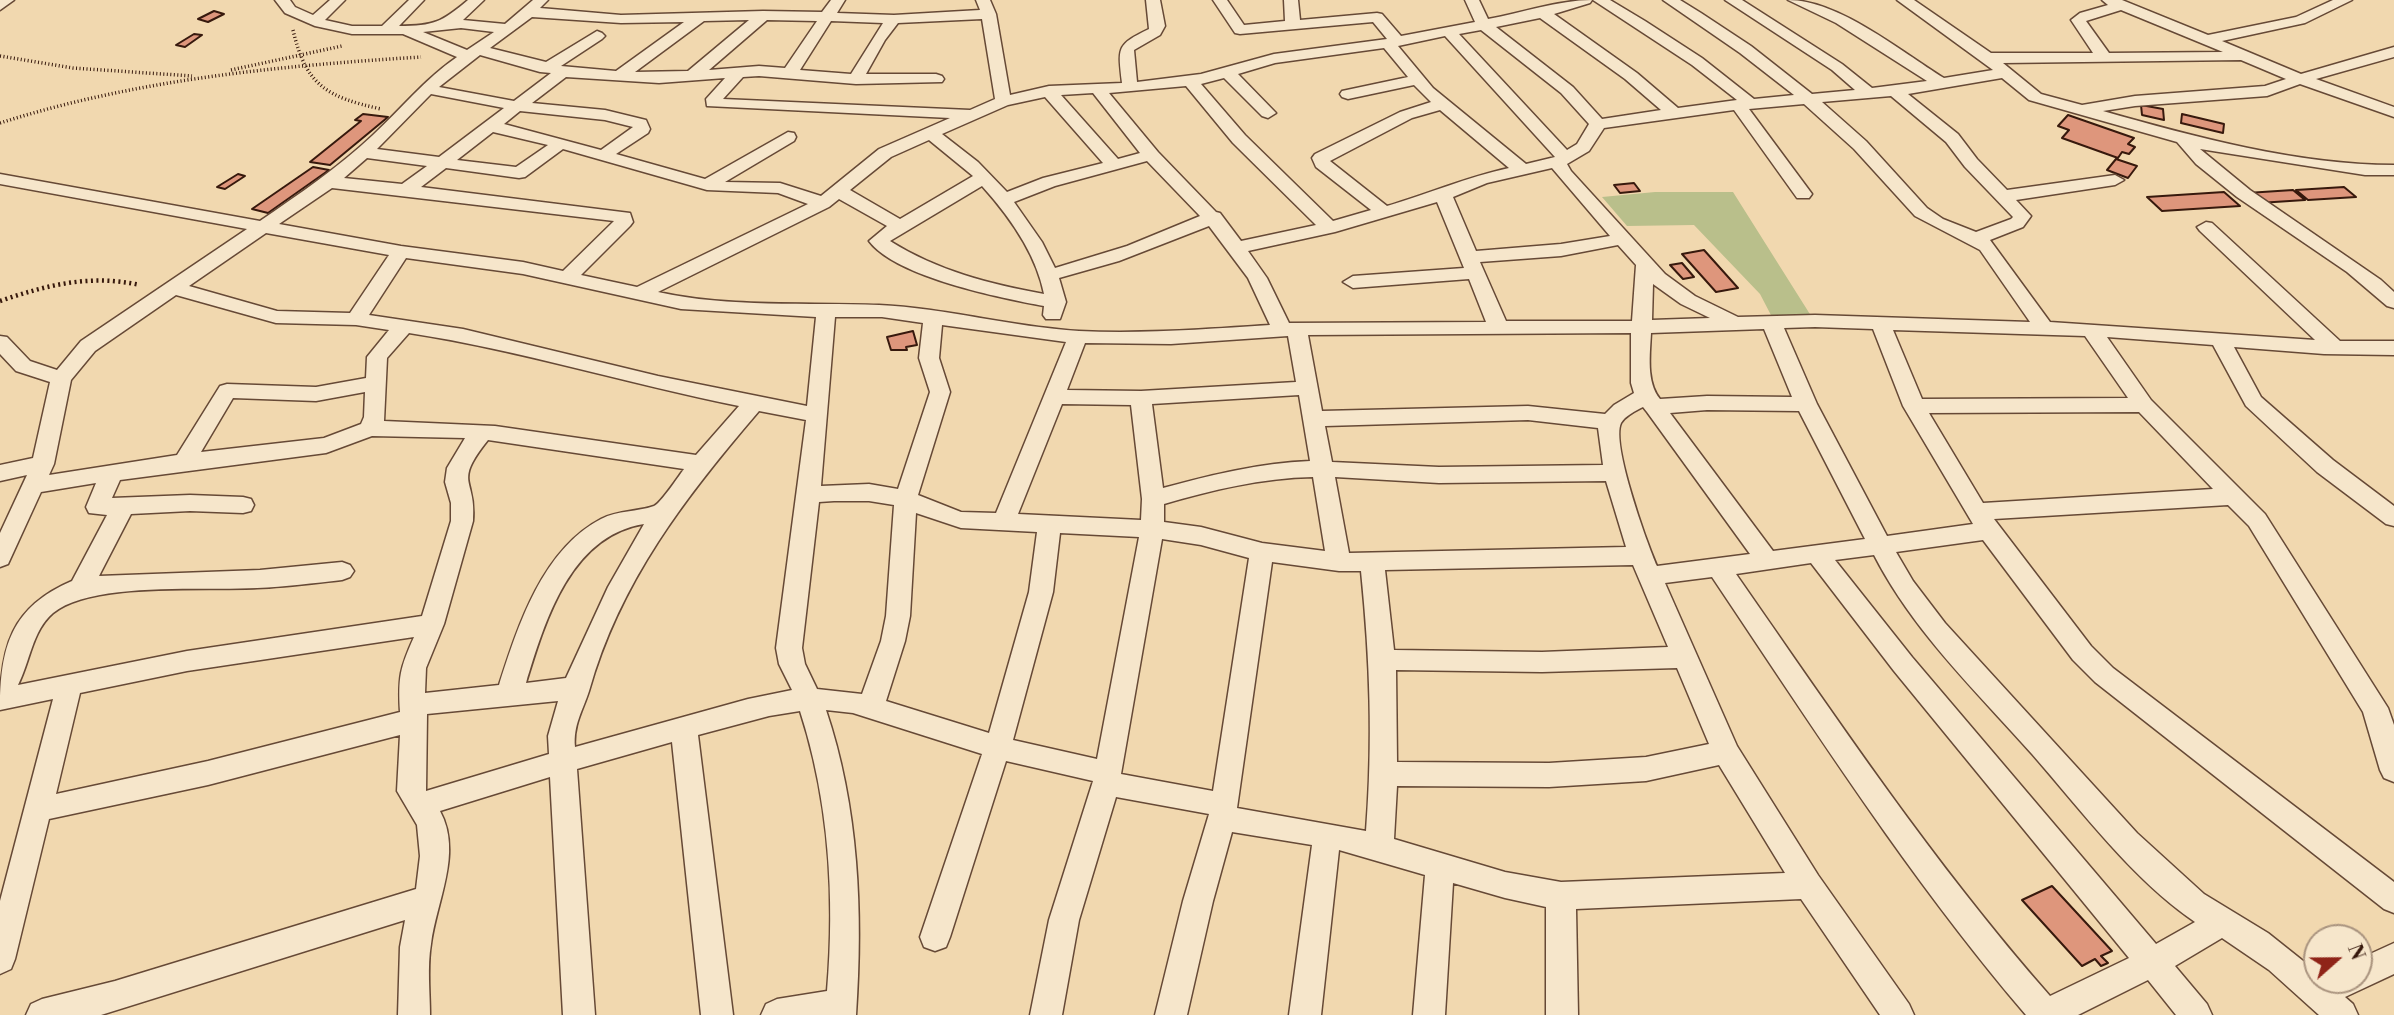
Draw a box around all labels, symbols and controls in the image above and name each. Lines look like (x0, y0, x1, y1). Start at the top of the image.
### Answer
north arrow (2303, 924, 2373, 994)
text: N (2342, 941, 2370, 964)

